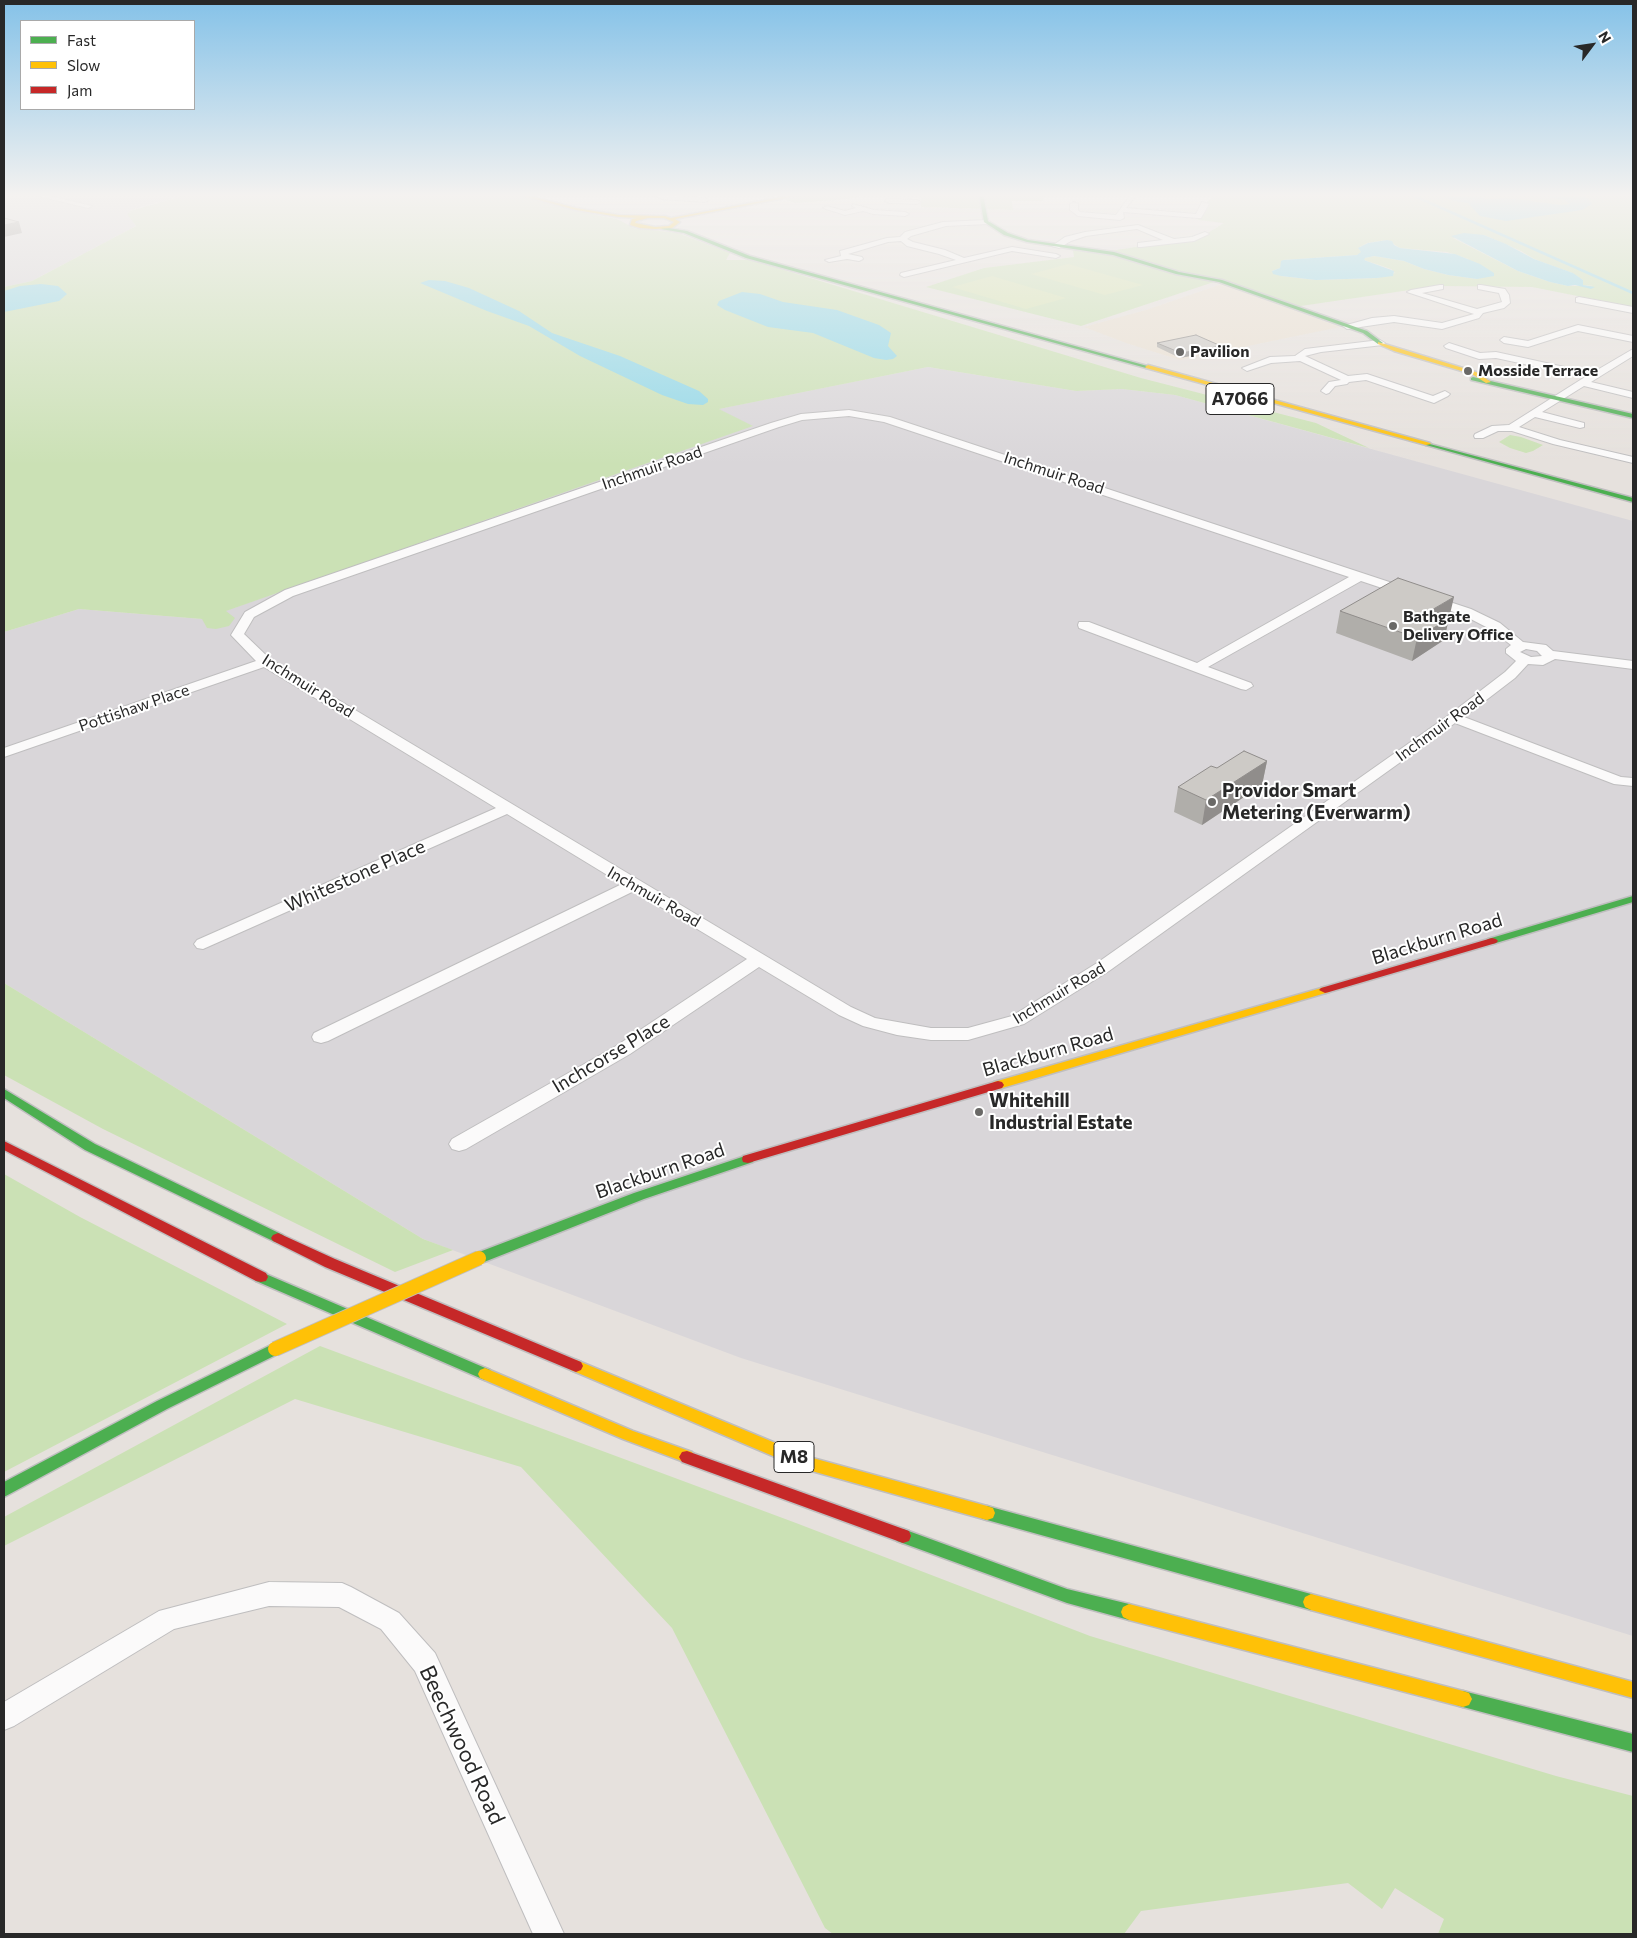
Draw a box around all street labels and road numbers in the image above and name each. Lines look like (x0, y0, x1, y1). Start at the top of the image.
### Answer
road number: A7066 (1206, 384, 1274, 414)
street label: Inchmuir Road (599, 442, 705, 494)
street label: Inchmuir Road (1001, 448, 1107, 498)
street label: Inchmuir Road (259, 650, 357, 722)
street label: Pottishaw Place (76, 680, 192, 736)
street label: Inchmuir Road (1392, 689, 1488, 765)
street label: Whitestone Place (281, 835, 429, 917)
street label: Inchmuir Road (604, 863, 704, 931)
street label: Blackburn Road (1369, 908, 1505, 970)
street label: Inchmuir Road (1009, 958, 1109, 1028)
street label: Inchcorse Place (548, 1010, 674, 1098)
street label: Blackburn Road (980, 1022, 1116, 1082)
street label: Blackburn Road (592, 1138, 728, 1204)
road number: M8 (774, 1441, 814, 1472)
street label: Beechwood Road (414, 1661, 510, 1829)

